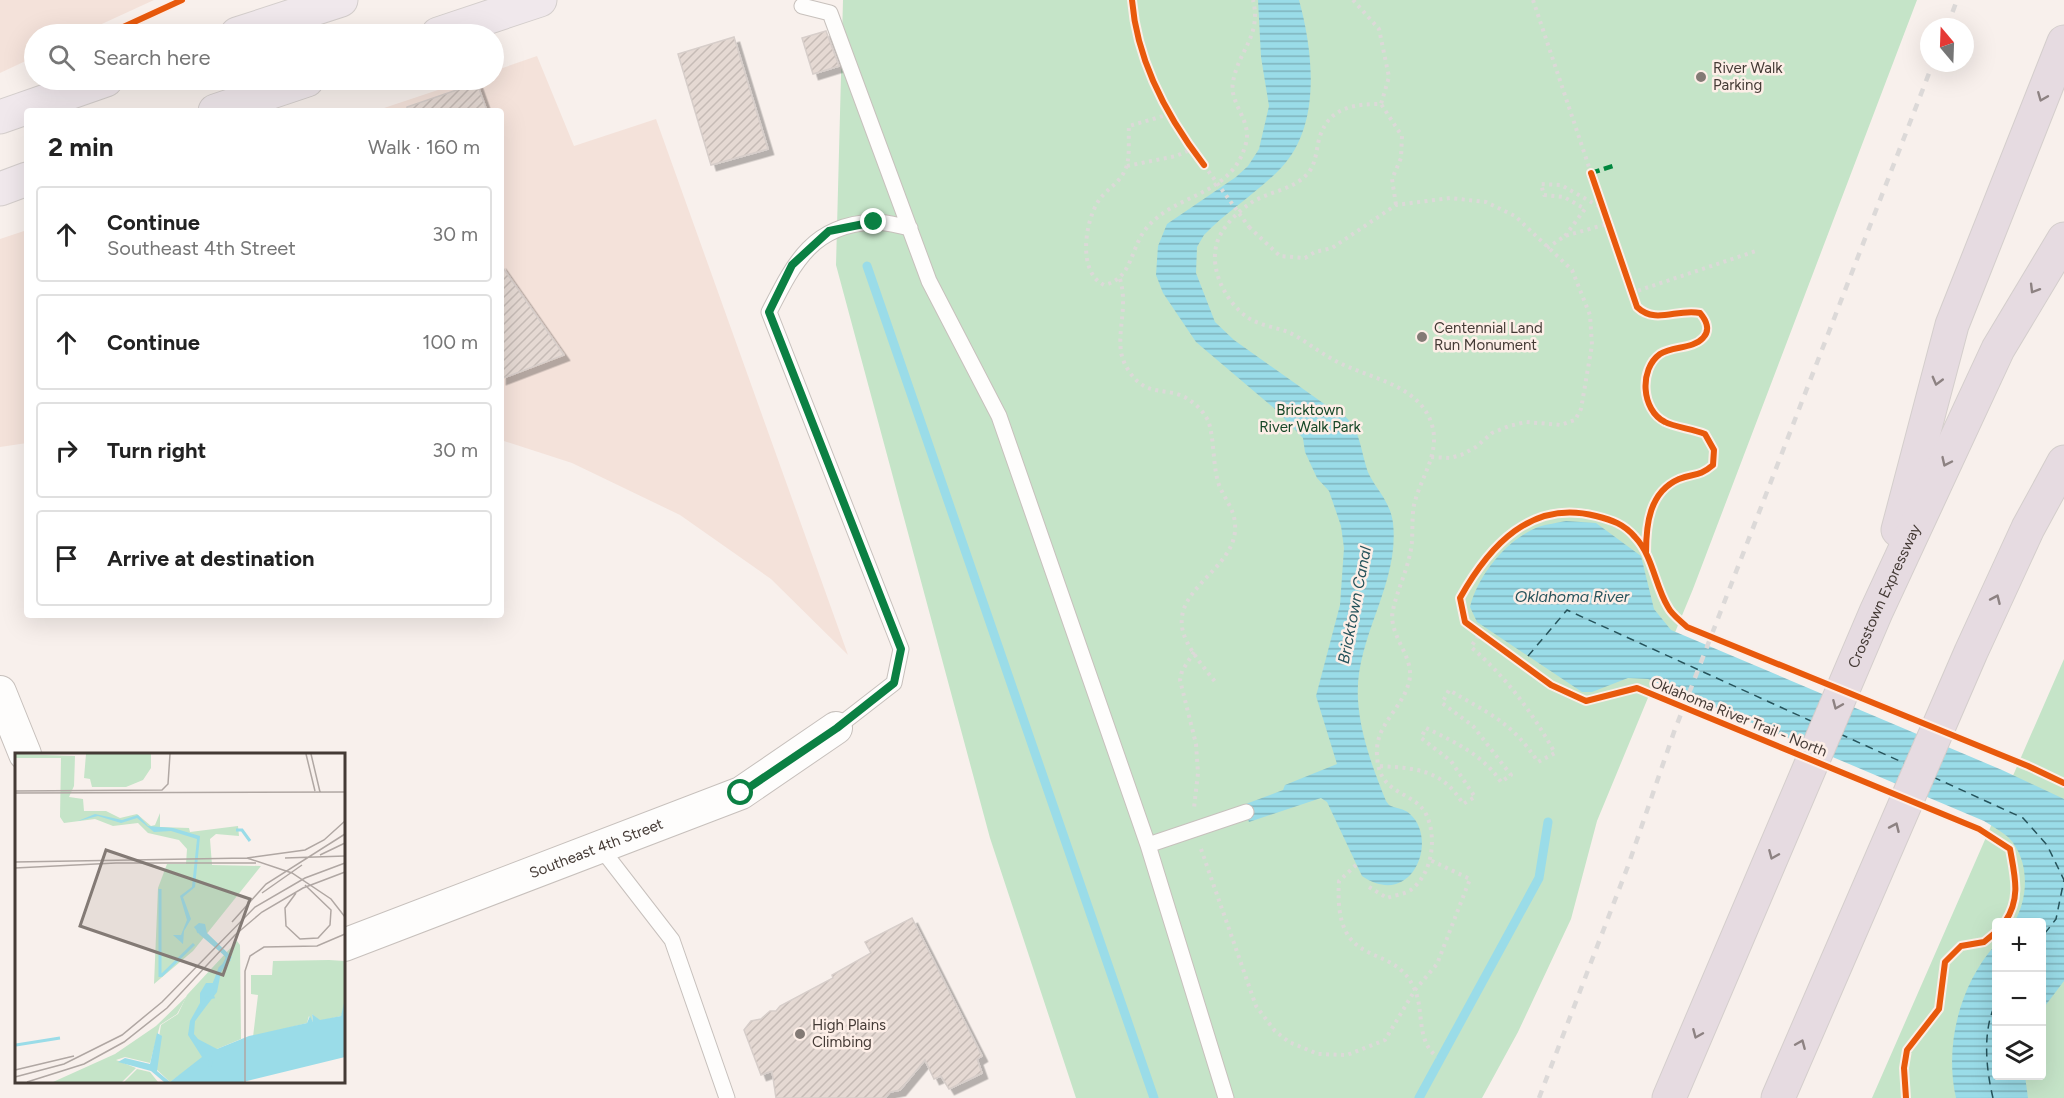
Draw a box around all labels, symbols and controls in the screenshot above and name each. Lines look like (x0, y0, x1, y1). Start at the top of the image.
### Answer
north arrow (1920, 18, 1974, 72)
search box (24, 24, 504, 90)
icon: search (45, 41, 78, 74)
text: Search here (93, 44, 211, 71)
place label: River Walk Parking (1713, 59, 1783, 94)
marker: River Walk Parking (1694, 70, 1708, 84)
one-way arrow (2037, 91, 2050, 101)
text: 2 min (48, 131, 114, 163)
text: Walk · 160 m (368, 135, 480, 159)
route end (860, 208, 886, 234)
text: Continue (107, 209, 200, 236)
icon: ahead (50, 218, 83, 251)
text: 30 m (432, 222, 478, 246)
text: Southeast 4th Street (107, 236, 296, 260)
one-way arrow (2029, 283, 2041, 293)
place label: Centennial Land Run Monument (1434, 319, 1543, 354)
icon: ahead (50, 326, 83, 359)
text: Continue (107, 329, 200, 356)
text: 100 m (422, 330, 478, 354)
marker: Centennial Land Run Monument (1415, 330, 1429, 344)
one-way arrow (1932, 375, 1944, 386)
park label: Bricktown River Walk Park (1259, 401, 1362, 436)
icon: right (50, 434, 83, 467)
text: Turn right (107, 437, 206, 464)
text: 30 m (432, 438, 478, 462)
one-way arrow (1941, 456, 1953, 467)
street label: Crosstown Expressway (1844, 521, 1924, 671)
icon: arrive (50, 542, 83, 575)
water label: Bricktown Canal (1334, 544, 1375, 665)
text: Arrive at destination (107, 545, 315, 572)
water label: Oklahoma River (1515, 587, 1630, 606)
one-way arrow (1988, 594, 2000, 605)
street label: Oklahoma River Trail - North (1648, 673, 1830, 761)
one-way arrow (1832, 699, 1844, 710)
inset map (15, 753, 345, 1083)
route start (727, 779, 753, 805)
street label: Southeast 4th Street (527, 815, 666, 882)
one-way arrow (1887, 822, 1899, 833)
one-way arrow (1768, 849, 1780, 860)
map controls (1992, 918, 2046, 1080)
button: + (1992, 918, 2046, 972)
button: − (1992, 972, 2046, 1026)
place label: High Plains Climbing (812, 1016, 886, 1051)
button: layers (1992, 1026, 2046, 1080)
marker: High Plains Climbing (793, 1027, 807, 1041)
one-way arrow (1692, 1028, 1704, 1039)
one-way arrow (1794, 1040, 1806, 1051)

